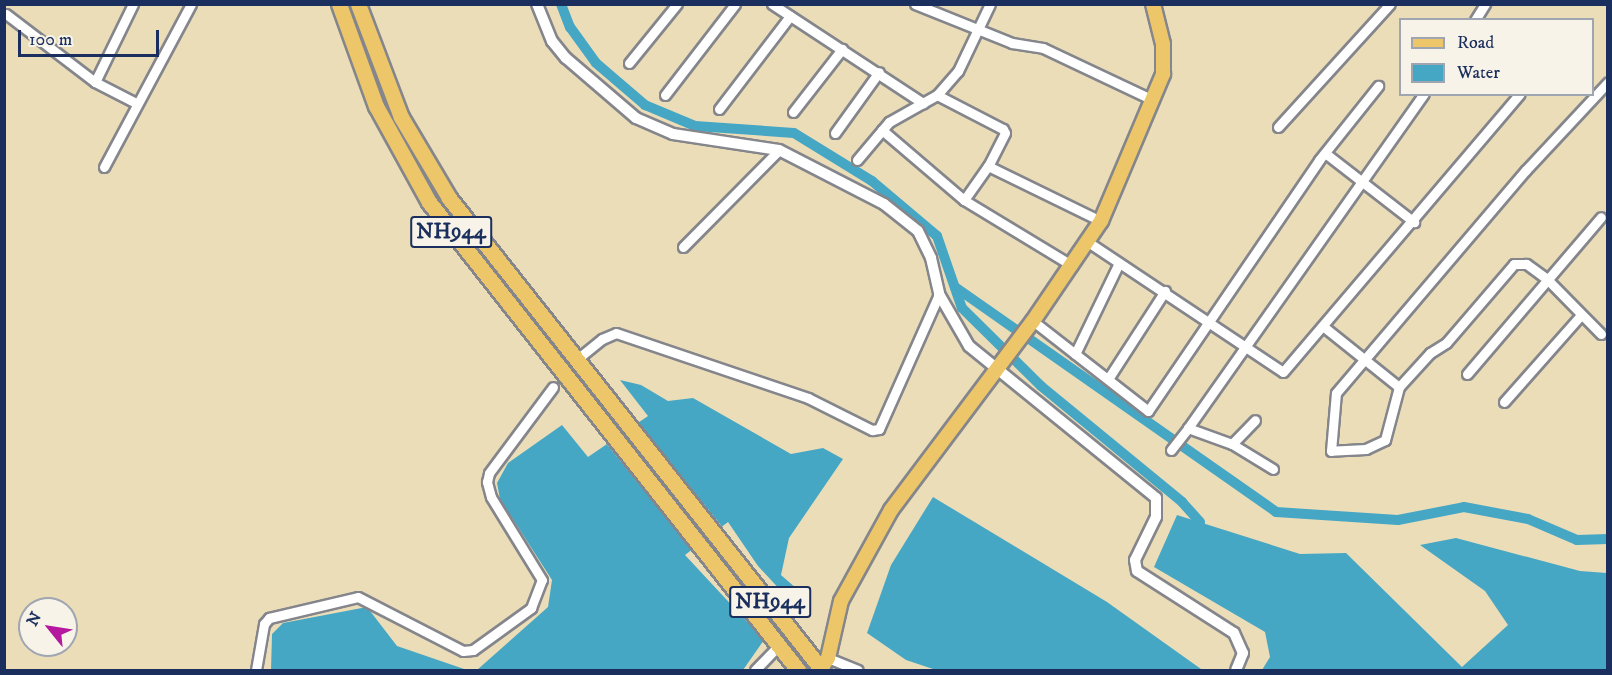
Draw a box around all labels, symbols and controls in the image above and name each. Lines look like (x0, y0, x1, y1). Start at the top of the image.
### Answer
scale bar (21, 18, 162, 56)
legend (1399, 18, 1594, 96)
text: 100 m (29, 29, 72, 51)
text: Road (1457, 32, 1494, 54)
text: Water (1457, 62, 1500, 84)
road number: NH944 (409, 214, 493, 250)
road number: NH944 (728, 584, 812, 620)
north arrow (18, 597, 78, 657)
text: N (22, 608, 46, 630)

